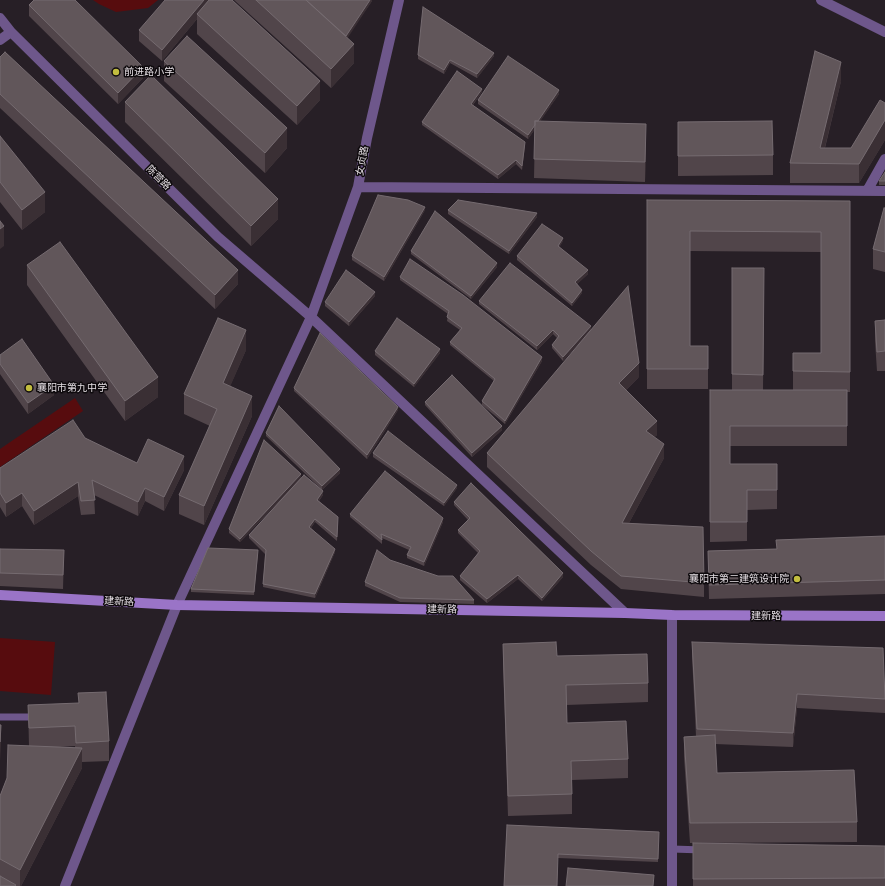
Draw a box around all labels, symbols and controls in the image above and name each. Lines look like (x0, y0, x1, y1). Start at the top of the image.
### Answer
place label: 前进路小学 (124, 66, 174, 78)
marker: 前进路小学 (111, 67, 121, 77)
street label: 女贞路 (354, 145, 372, 177)
street label: 陈营路 (143, 163, 173, 193)
place label: 襄阳市第九中学 (37, 382, 107, 394)
marker: 襄阳市第九中学 (24, 383, 34, 393)
place label: 襄阳市第二建筑设计院 (689, 573, 789, 585)
marker: 襄阳市第二建筑设计院 (792, 574, 802, 584)
street label: 建新路 (104, 595, 134, 609)
street label: 建新路 (427, 604, 457, 616)
street label: 建新路 (751, 610, 781, 622)

